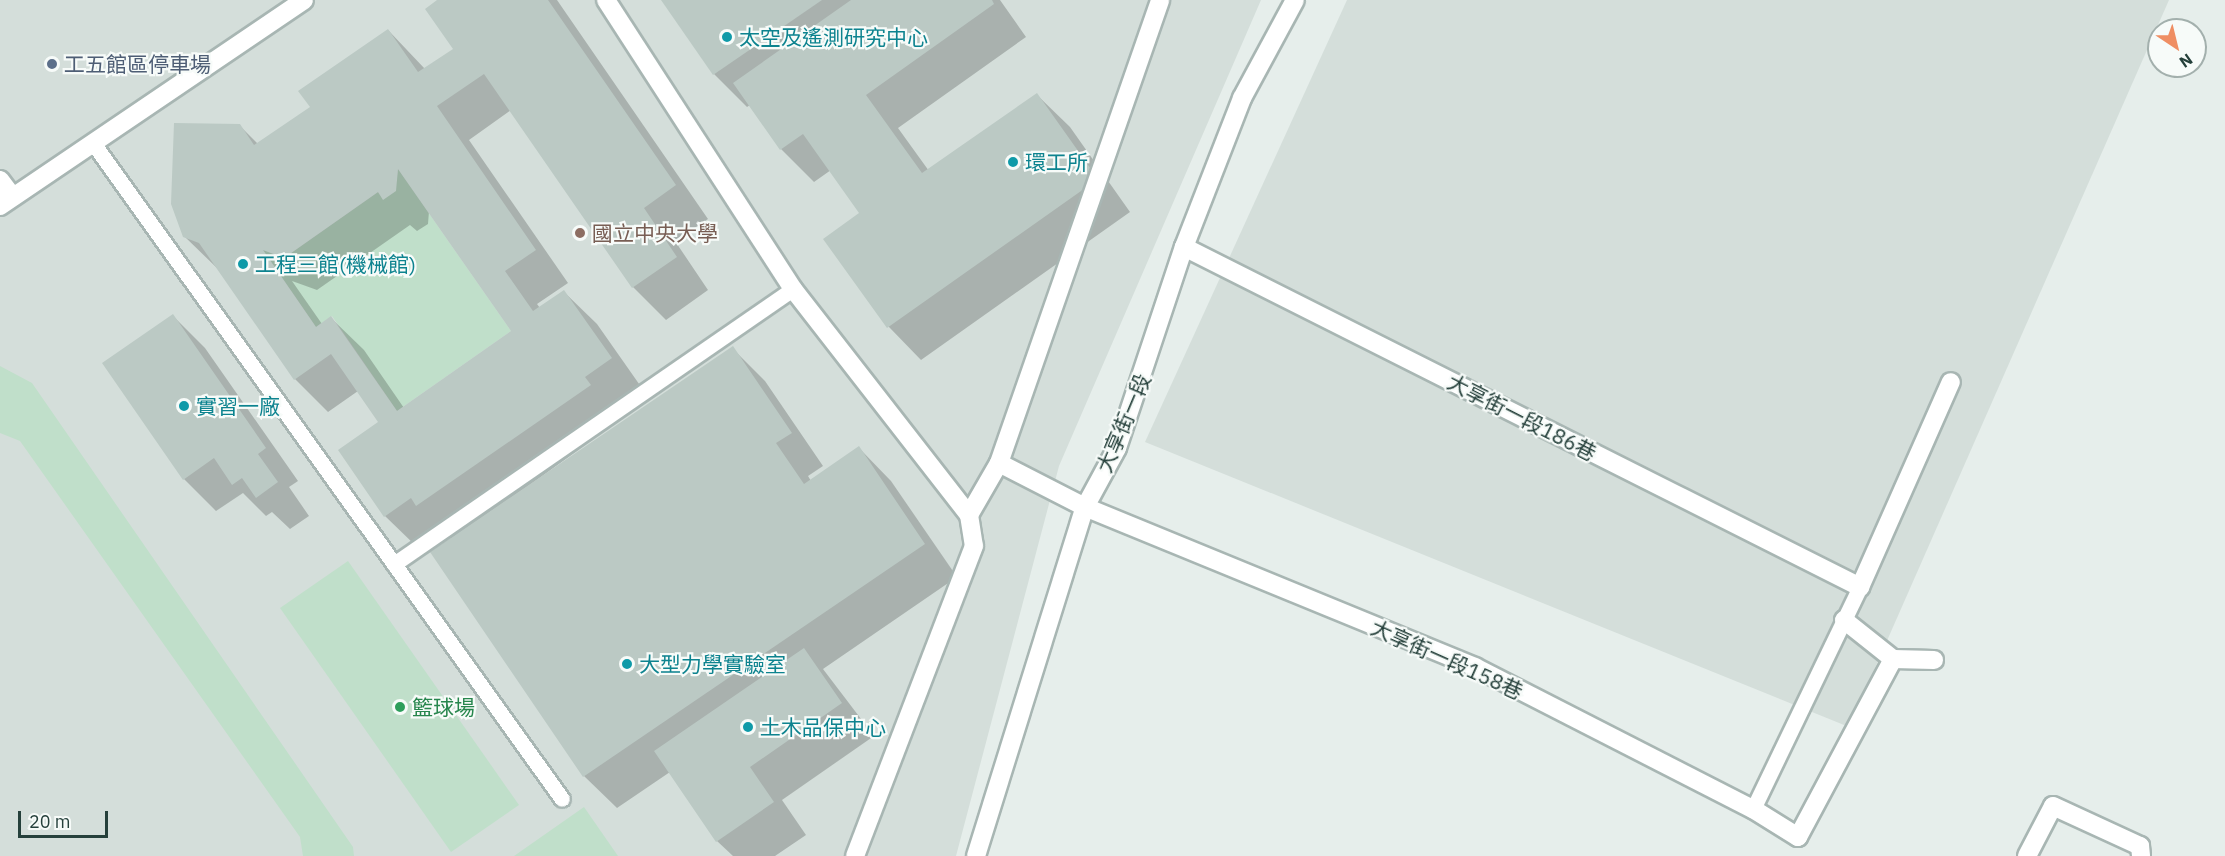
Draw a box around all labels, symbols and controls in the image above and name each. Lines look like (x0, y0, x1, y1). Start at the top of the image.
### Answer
north arrow (2147, 18, 2207, 78)
place label: 太空及遙測研究中心 (739, 24, 928, 50)
marker: 太空及遙測研究中心 (720, 30, 734, 44)
text: N (2176, 50, 2197, 73)
place label: 工五館區停車場 (64, 51, 211, 77)
marker: 工五館區停車場 (45, 57, 59, 71)
place label: 環工所 (1025, 149, 1088, 175)
marker: 環工所 (1006, 155, 1020, 169)
place label: 國立中央大學 (592, 220, 718, 246)
marker: 國立中央大學 (573, 226, 587, 240)
place label: 工程三館(機械館) (255, 251, 416, 277)
marker: 工程三館(機械館) (236, 257, 250, 271)
street label: 大享街一段186巷 (1443, 369, 1601, 465)
street label: 大享街一段 (1091, 370, 1155, 476)
place label: 實習一廠 (196, 393, 280, 419)
marker: 實習一廠 (177, 399, 191, 413)
street label: 大享街一段158巷 (1367, 614, 1527, 704)
place label: 大型力學實驗室 (639, 651, 786, 677)
marker: 大型力學實驗室 (620, 657, 634, 671)
place label: 籃球場 (412, 694, 475, 720)
marker: 籃球場 (393, 700, 407, 714)
place label: 土木品保中心 (760, 714, 886, 740)
marker: 土木品保中心 (741, 720, 755, 734)
scale bar (21, 799, 111, 837)
text: 20 m (29, 810, 71, 833)

